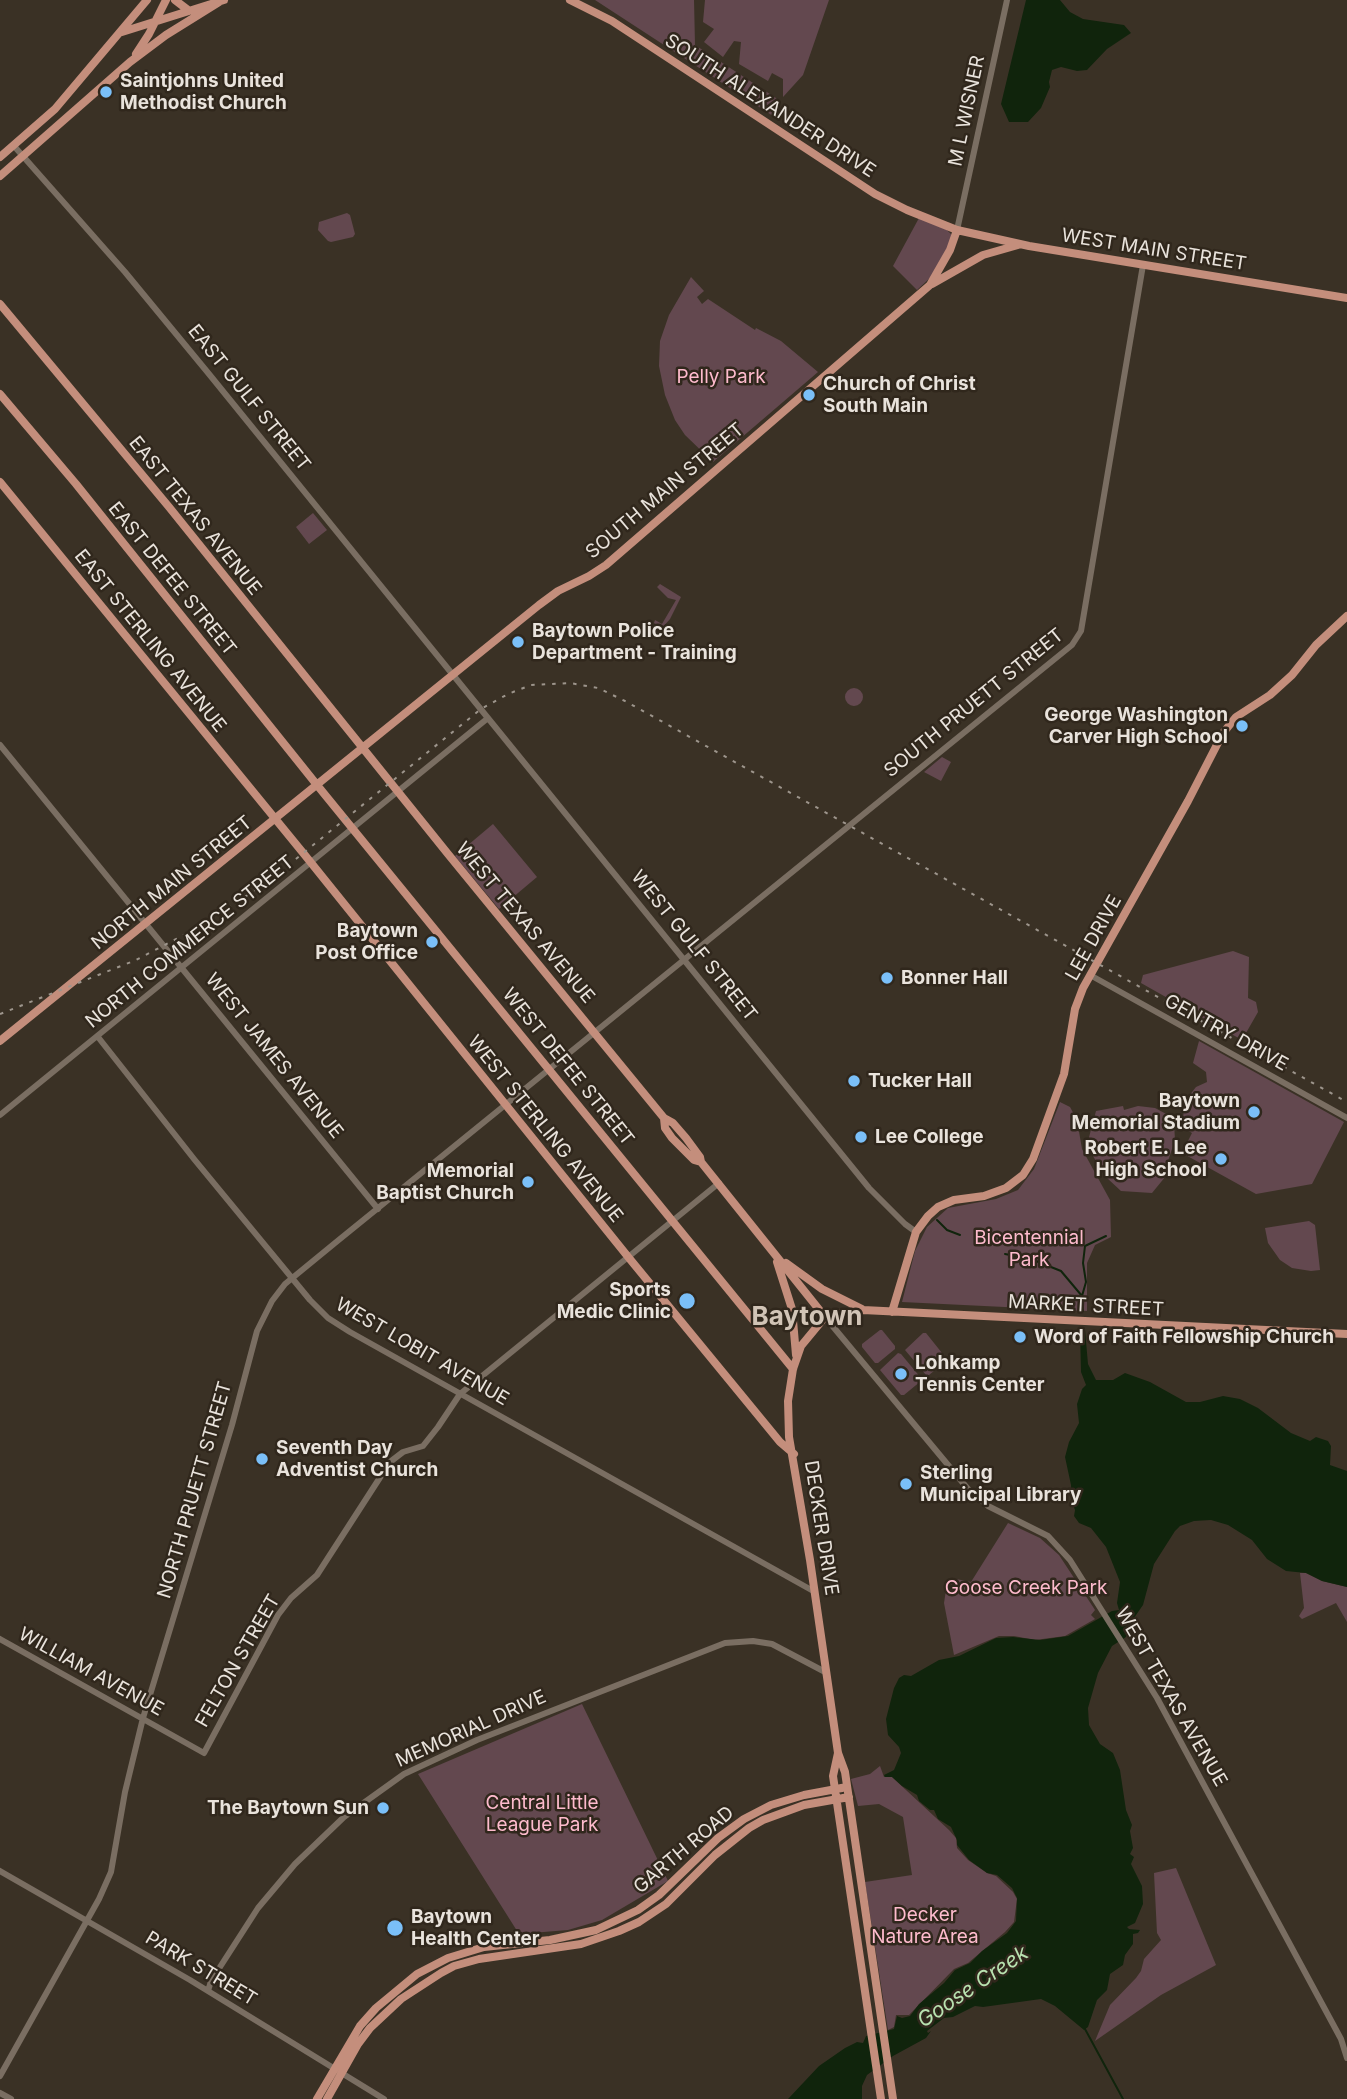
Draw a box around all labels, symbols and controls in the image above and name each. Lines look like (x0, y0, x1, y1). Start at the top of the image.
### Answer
street label: SOUTH ALEXANDER DRIVE (660, 29, 880, 183)
street label: M L WISNER (944, 54, 990, 168)
place label: Saintjohns United Methodist Church (120, 70, 287, 114)
marker: Saintjohns United Methodist Church (98, 84, 114, 100)
street label: WEST MAIN STREET (1060, 224, 1248, 276)
street label: EAST GULF STREET (183, 320, 315, 476)
park label: Pelly Park (676, 366, 766, 388)
place label: Church of Christ South Main (823, 373, 976, 417)
marker: Church of Christ South Main (801, 387, 817, 403)
street label: SOUTH MAIN STREET (581, 418, 749, 564)
street label: EAST TEXAS AVENUE (124, 432, 266, 600)
street label: EAST DEFEE STREET (103, 498, 241, 660)
street label: EAST STERLING AVENUE (69, 545, 231, 737)
place label: Baytown Police Department - Training (532, 620, 737, 664)
street label: SOUTH PRUETT STREET (880, 624, 1068, 782)
marker: Baytown Police Department - Training (510, 634, 526, 650)
place label: George Washington Carver High School (1044, 704, 1228, 748)
marker: George Washington Carver High School (1234, 718, 1250, 734)
street label: NORTH MAIN STREET (87, 811, 257, 955)
street label: WEST TEXAS AVENUE (451, 838, 599, 1008)
street label: NORTH COMMERCE STREET (81, 851, 299, 1033)
street label: WEST GULF STREET (626, 866, 762, 1026)
street label: LEE DRIVE (1061, 891, 1127, 985)
place label: Baytown Post Office (315, 920, 418, 964)
marker: Baytown Post Office (424, 934, 440, 950)
place label: Bonner Hall (901, 967, 1008, 989)
street label: WEST JAMES AVENUE (200, 969, 348, 1143)
marker: Bonner Hall (879, 970, 895, 986)
street label: WEST DEFEE STREET (497, 984, 639, 1150)
street label: GENTRY DRIVE (1160, 990, 1292, 1076)
street label: WEST STERLING AVENUE (463, 1031, 627, 1227)
place label: Tucker Hall (868, 1070, 972, 1092)
marker: Tucker Hall (846, 1073, 862, 1089)
place label: Baytown Memorial Stadium (1071, 1090, 1240, 1134)
marker: Baytown Memorial Stadium (1246, 1104, 1262, 1120)
place label: Lee College (875, 1126, 984, 1148)
marker: Lee College (853, 1129, 869, 1145)
place label: Robert E. Lee High School (1084, 1137, 1207, 1181)
marker: Robert E. Lee High School (1213, 1151, 1229, 1167)
place label: Memorial Baptist Church (376, 1160, 514, 1204)
marker: Memorial Baptist Church (520, 1174, 536, 1190)
park label: Bicentennial Park (974, 1227, 1084, 1271)
place label: Sports Medic Clinic (557, 1279, 671, 1323)
marker: Sports Medic Clinic (677, 1291, 697, 1311)
street label: MARKET STREET (1007, 1291, 1165, 1321)
street label: WEST LOBIT AVENUE (331, 1293, 513, 1411)
district label: Baytown (751, 1301, 863, 1333)
place label: Word of Faith Fellowship Church (1034, 1326, 1334, 1348)
marker: Word of Faith Fellowship Church (1012, 1329, 1028, 1345)
place label: Lohkamp Tennis Center (915, 1352, 1044, 1396)
marker: Lohkamp Tennis Center (893, 1366, 909, 1382)
street label: NORTH PRUETT STREET (153, 1379, 237, 1601)
place label: Seventh Day Adventist Church (276, 1437, 438, 1481)
marker: Seventh Day Adventist Church (254, 1451, 270, 1467)
street label: DECKER DRIVE (799, 1459, 843, 1597)
place label: Sterling Municipal Library (920, 1462, 1082, 1506)
marker: Sterling Municipal Library (898, 1476, 914, 1492)
park label: Goose Creek Park (945, 1577, 1107, 1599)
street label: FELTON STREET (191, 1591, 285, 1731)
street label: WEST TEXAS AVENUE (1110, 1603, 1232, 1791)
street label: WILLIAM AVENUE (15, 1623, 167, 1721)
street label: MEMORIAL DRIVE (392, 1686, 550, 1772)
park label: Central Little League Park (485, 1792, 599, 1836)
place label: The Baytown Sun (207, 1797, 369, 1819)
marker: The Baytown Sun (375, 1800, 391, 1816)
street label: GARTH ROAD (629, 1801, 739, 1899)
park label: Decker Nature Area (871, 1904, 979, 1948)
place label: Baytown Health Center (411, 1906, 540, 1950)
marker: Baytown Health Center (385, 1918, 405, 1938)
street label: PARK STREET (141, 1927, 261, 2011)
water label: Goose Creek (913, 1941, 1033, 2033)

